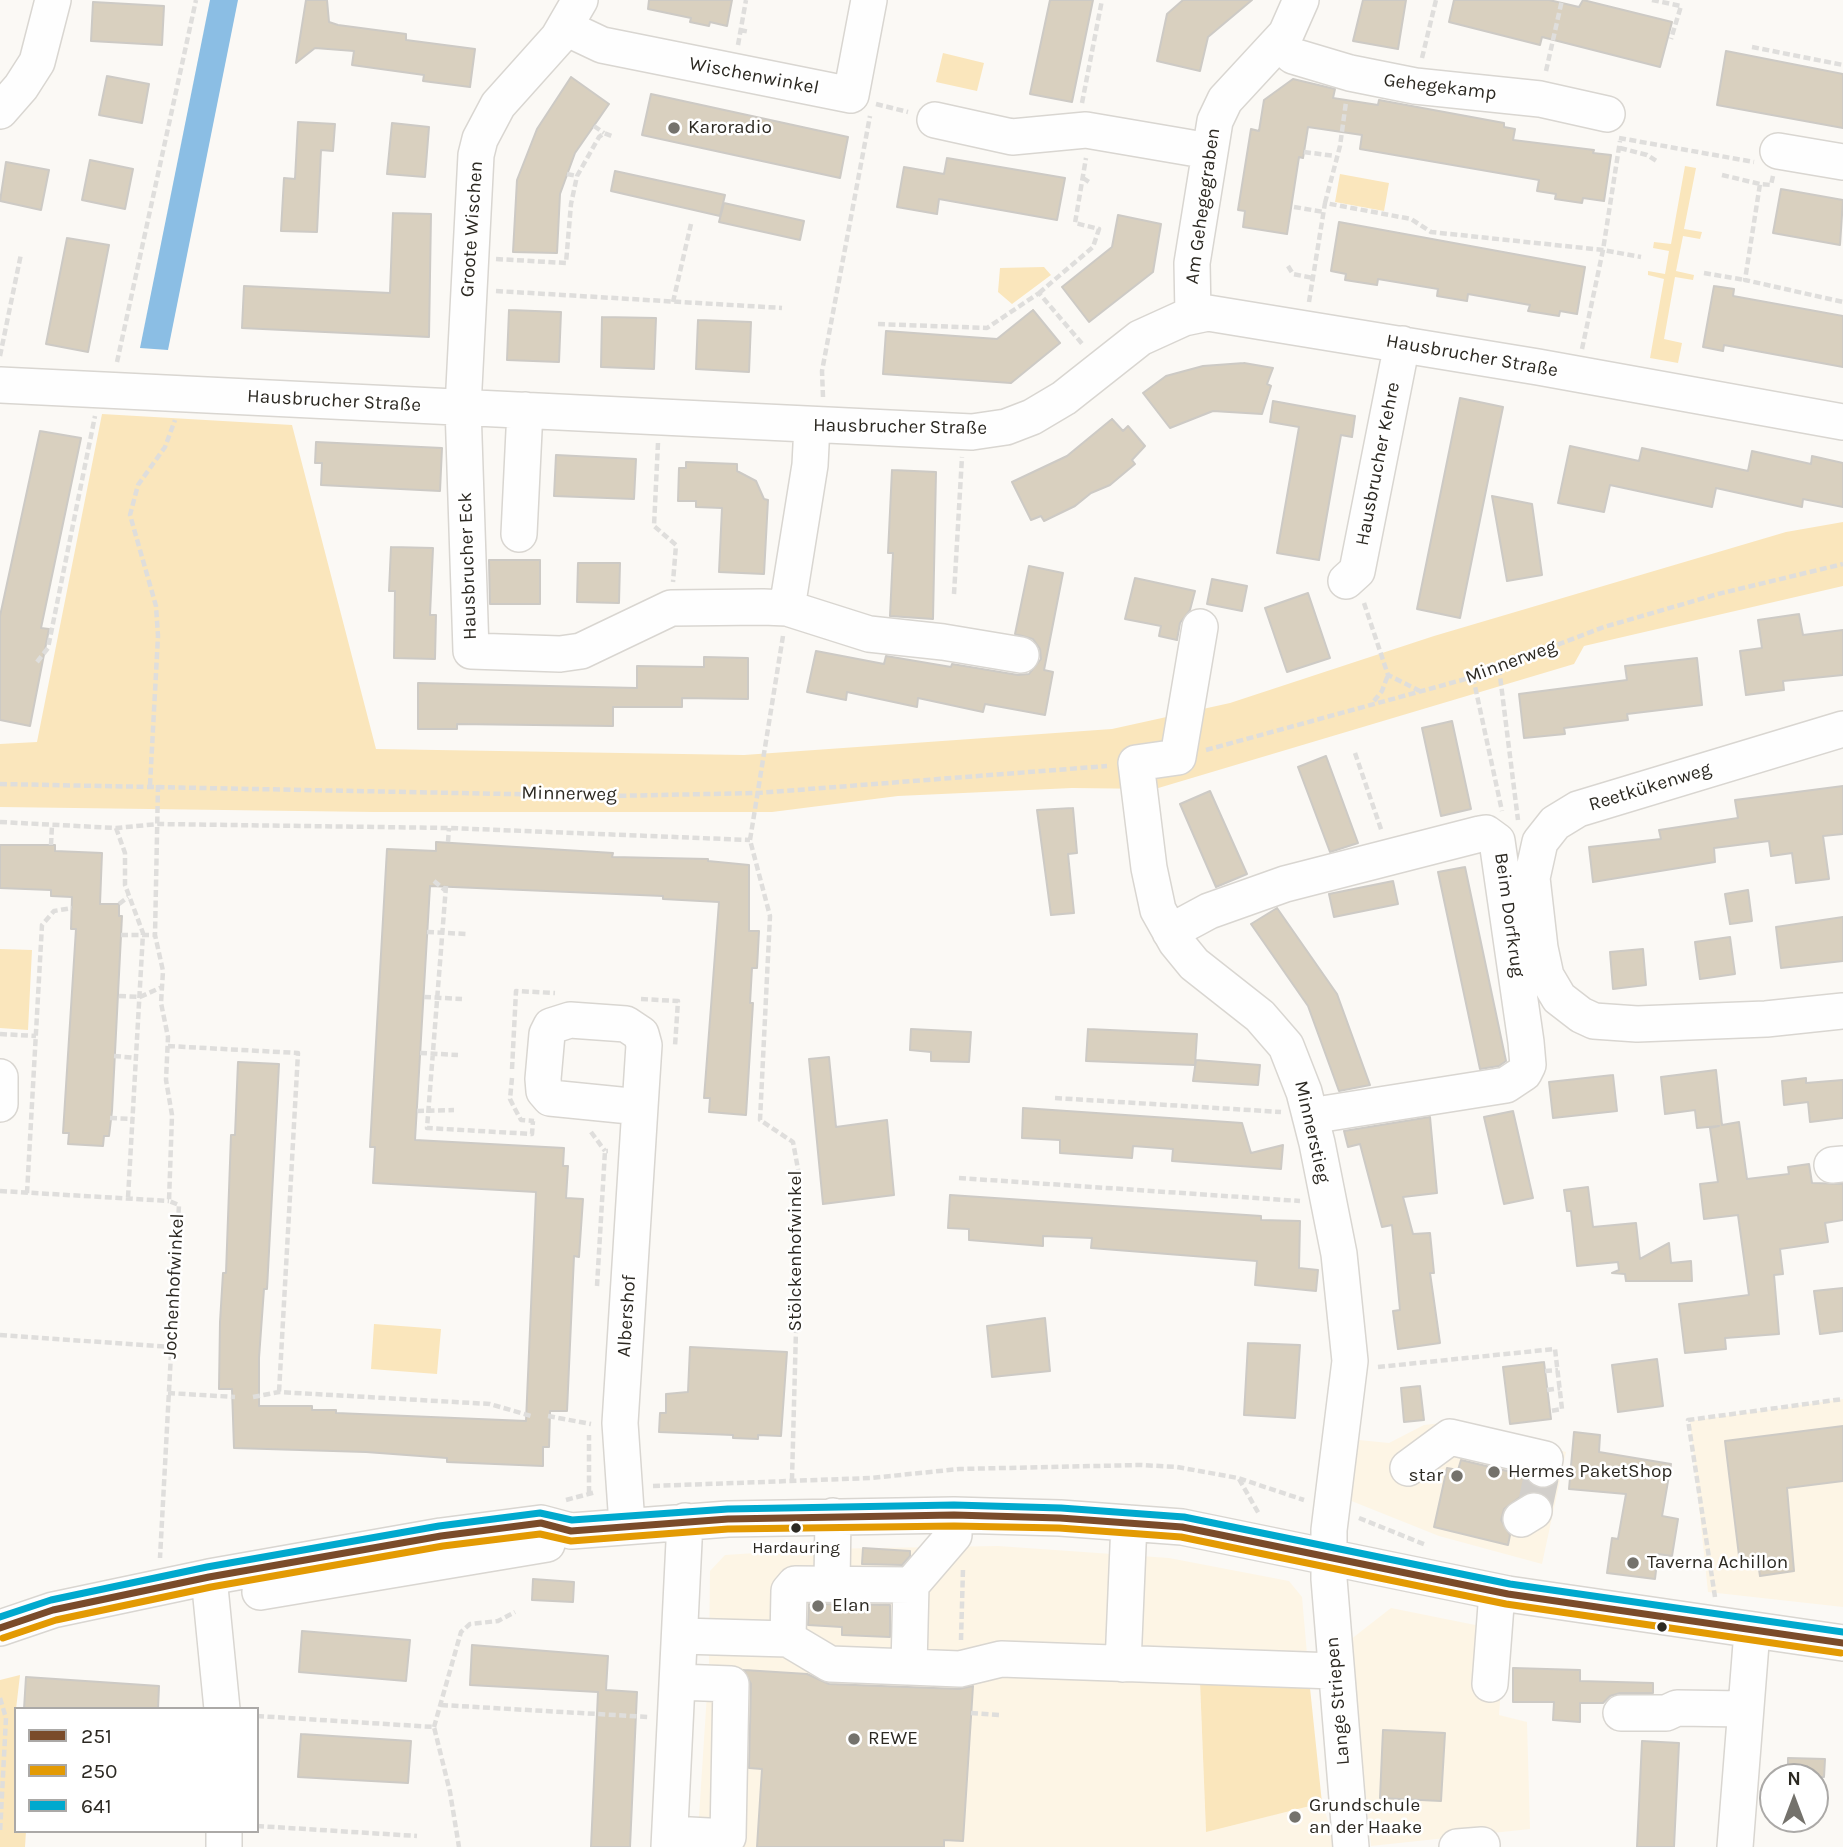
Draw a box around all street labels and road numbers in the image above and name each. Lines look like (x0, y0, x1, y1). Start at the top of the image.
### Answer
street label: Wischenwinkel (687, 52, 821, 100)
street label: Gehegekamp (1382, 69, 1498, 105)
street label: Am Gehegegraben (1181, 126, 1225, 286)
street label: Groote Wischen (456, 160, 488, 298)
street label: Hausbrucher Straße (1384, 330, 1560, 382)
street label: Hausbrucher Kehre (1351, 380, 1405, 548)
street label: Hausbrucher Straße (246, 385, 422, 417)
street label: Hausbrucher Straße (813, 414, 987, 440)
street label: Hausbrucher Eck (454, 492, 482, 640)
street label: Minnerweg (1462, 635, 1560, 689)
street label: Reetkükenweg (1586, 758, 1714, 816)
street label: Minnerweg (521, 782, 617, 806)
street label: Beim Dorfkrug (1489, 851, 1529, 979)
street label: Minnerstieg (1289, 1078, 1335, 1186)
street label: Stölckenhofwinkel (785, 1170, 807, 1332)
street label: Jochenhofwinkel (159, 1213, 189, 1359)
street label: Albershof (613, 1274, 641, 1358)
street label: Lange Striepen (1321, 1636, 1355, 1766)

